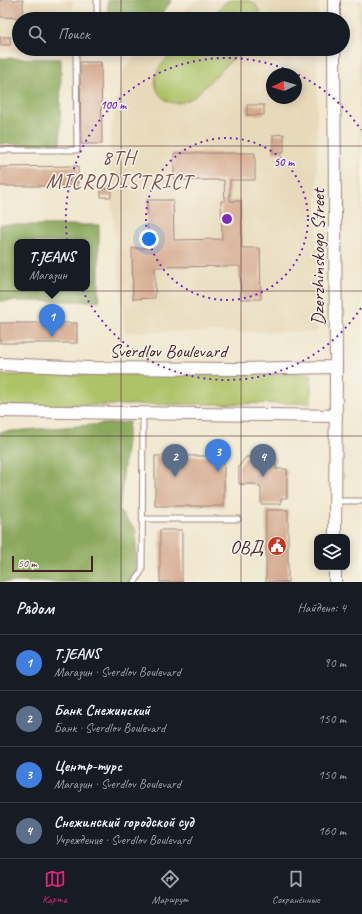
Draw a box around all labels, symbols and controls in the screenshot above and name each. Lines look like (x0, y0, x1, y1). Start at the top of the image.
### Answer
search box (12, 12, 350, 56)
icon: search (26, 23, 48, 45)
text: Поиск (58, 25, 90, 44)
north arrow (266, 68, 302, 104)
text: 100 m (100, 97, 127, 113)
district label: 8TH MICRODISTRICT (46, 144, 196, 194)
text: 50 m (274, 154, 295, 170)
street label: Dzerzhinskogo Street (306, 187, 330, 325)
centre of rings (220, 212, 234, 226)
your location (139, 229, 159, 249)
popup (14, 239, 90, 291)
text: T.JEANS (29, 248, 75, 267)
text: Магазин (29, 267, 67, 283)
pin: 1 (39, 304, 65, 337)
street label: Sverdlov Boulevard (109, 339, 229, 363)
pin: 3 (205, 439, 231, 472)
pin: 2 (162, 444, 188, 477)
pin: 4 (250, 444, 276, 477)
map controls (314, 534, 350, 570)
button: layers (314, 534, 350, 570)
place label: ОВД (230, 535, 264, 559)
public building icon: ОВД (266, 535, 288, 557)
scale bar (12, 554, 93, 573)
text: 50 m (18, 556, 37, 570)
text: Рядом (16, 598, 54, 619)
text: Найдено: 4 (298, 600, 346, 616)
text: T.JEANS (54, 645, 100, 664)
text: 1 (26, 655, 32, 671)
text: 90 m (324, 655, 346, 671)
text: Магазин · Sverdlov Boulevard (54, 664, 181, 680)
text: Банк Снежинский (54, 701, 150, 720)
text: 2 (26, 711, 32, 727)
text: 150 m (318, 711, 346, 727)
text: Банк · Sverdlov Boulevard (54, 720, 165, 736)
text: Центр-турс (54, 757, 122, 776)
text: 3 (26, 767, 32, 783)
text: 150 m (318, 767, 346, 783)
text: Магазин · Sverdlov Boulevard (54, 776, 181, 792)
text: Снежинский городской суд (54, 813, 194, 832)
text: 4 (26, 823, 32, 839)
text: 160 m (318, 823, 346, 839)
text: Учреждение · Sverdlov Boulevard (54, 832, 191, 848)
tab: Карта (42, 868, 67, 906)
tab: Маршрут (152, 868, 188, 906)
tab: Сохранённые (272, 868, 320, 906)

